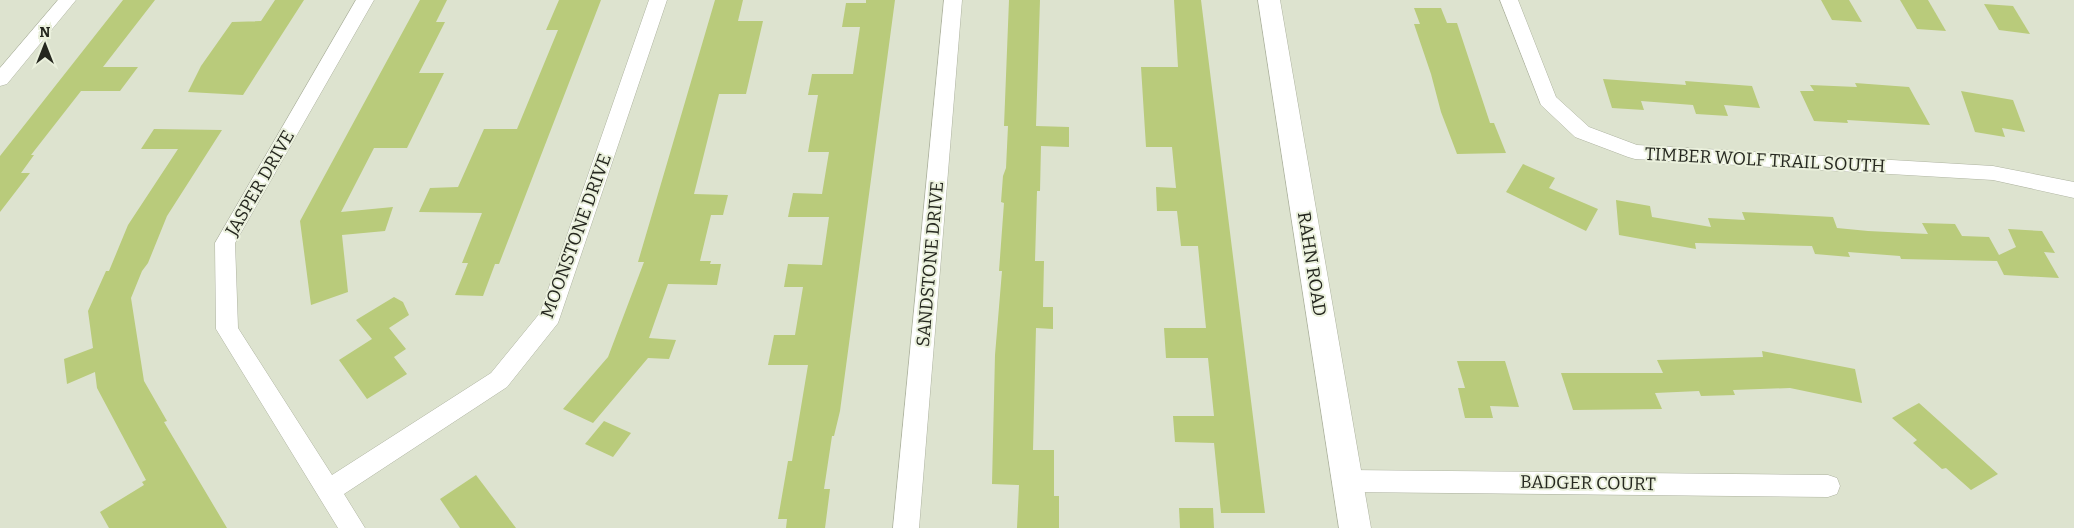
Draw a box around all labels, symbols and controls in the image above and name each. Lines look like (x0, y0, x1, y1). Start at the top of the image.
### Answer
north arrow (20, 20, 70, 70)
text: N (40, 24, 51, 41)
street label: JASPER DRIVE (220, 126, 299, 241)
street label: TIMBER WOLF TRAIL SOUTH (1644, 143, 1886, 177)
street label: MOONSTONE DRIVE (536, 151, 616, 321)
street label: SANDSTONE DRIVE (912, 180, 948, 348)
street label: RAHN ROAD (1293, 210, 1331, 318)
street label: BADGER COURT (1520, 471, 1656, 495)

